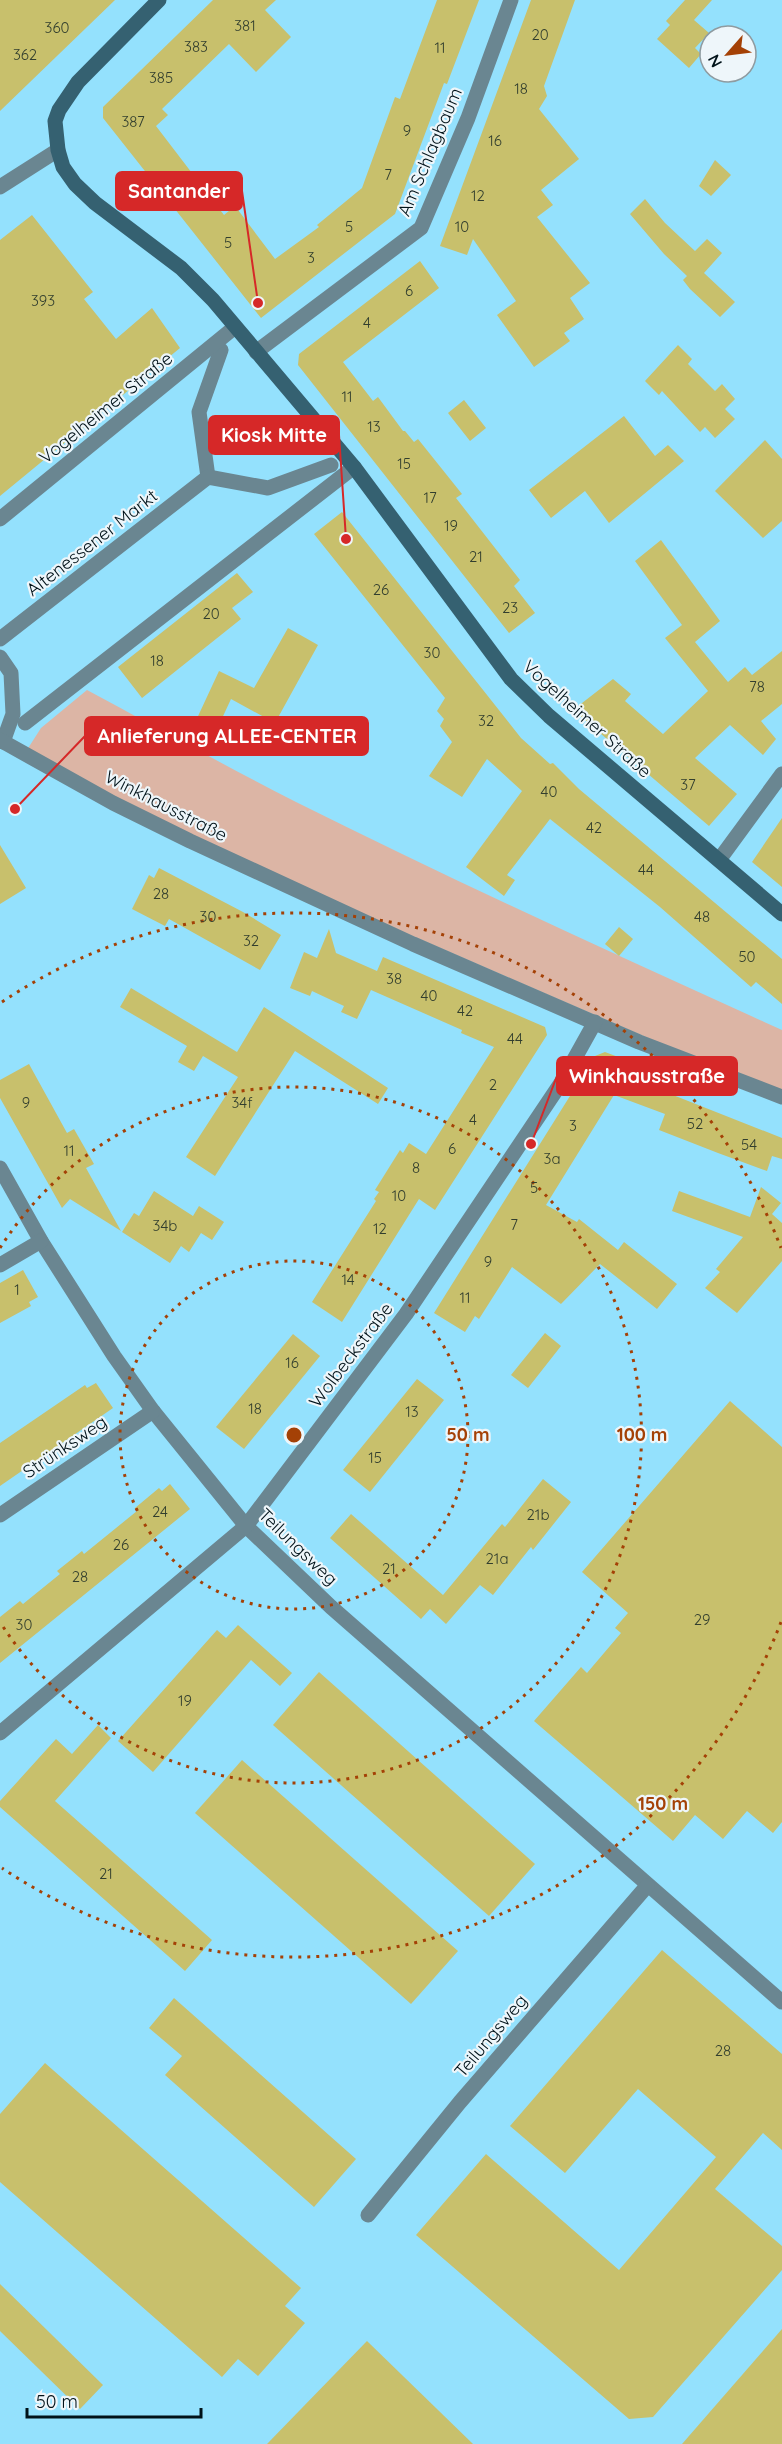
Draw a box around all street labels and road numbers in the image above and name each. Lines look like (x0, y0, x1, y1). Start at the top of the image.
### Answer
street label: Am Schlagbaum (392, 84, 467, 219)
street label: Vogelheimer Straße (34, 347, 177, 469)
street label: Altenessener Markt (21, 484, 162, 601)
street label: Vogelheimer Straße (518, 655, 656, 782)
street label: Winkhausstraße (101, 765, 231, 846)
street label: Wolbeckstraße (304, 1298, 397, 1412)
street label: Strünksweg (18, 1410, 111, 1483)
street label: Teilungsweg (254, 1503, 343, 1590)
street label: Teilungsweg (449, 1989, 532, 2082)

